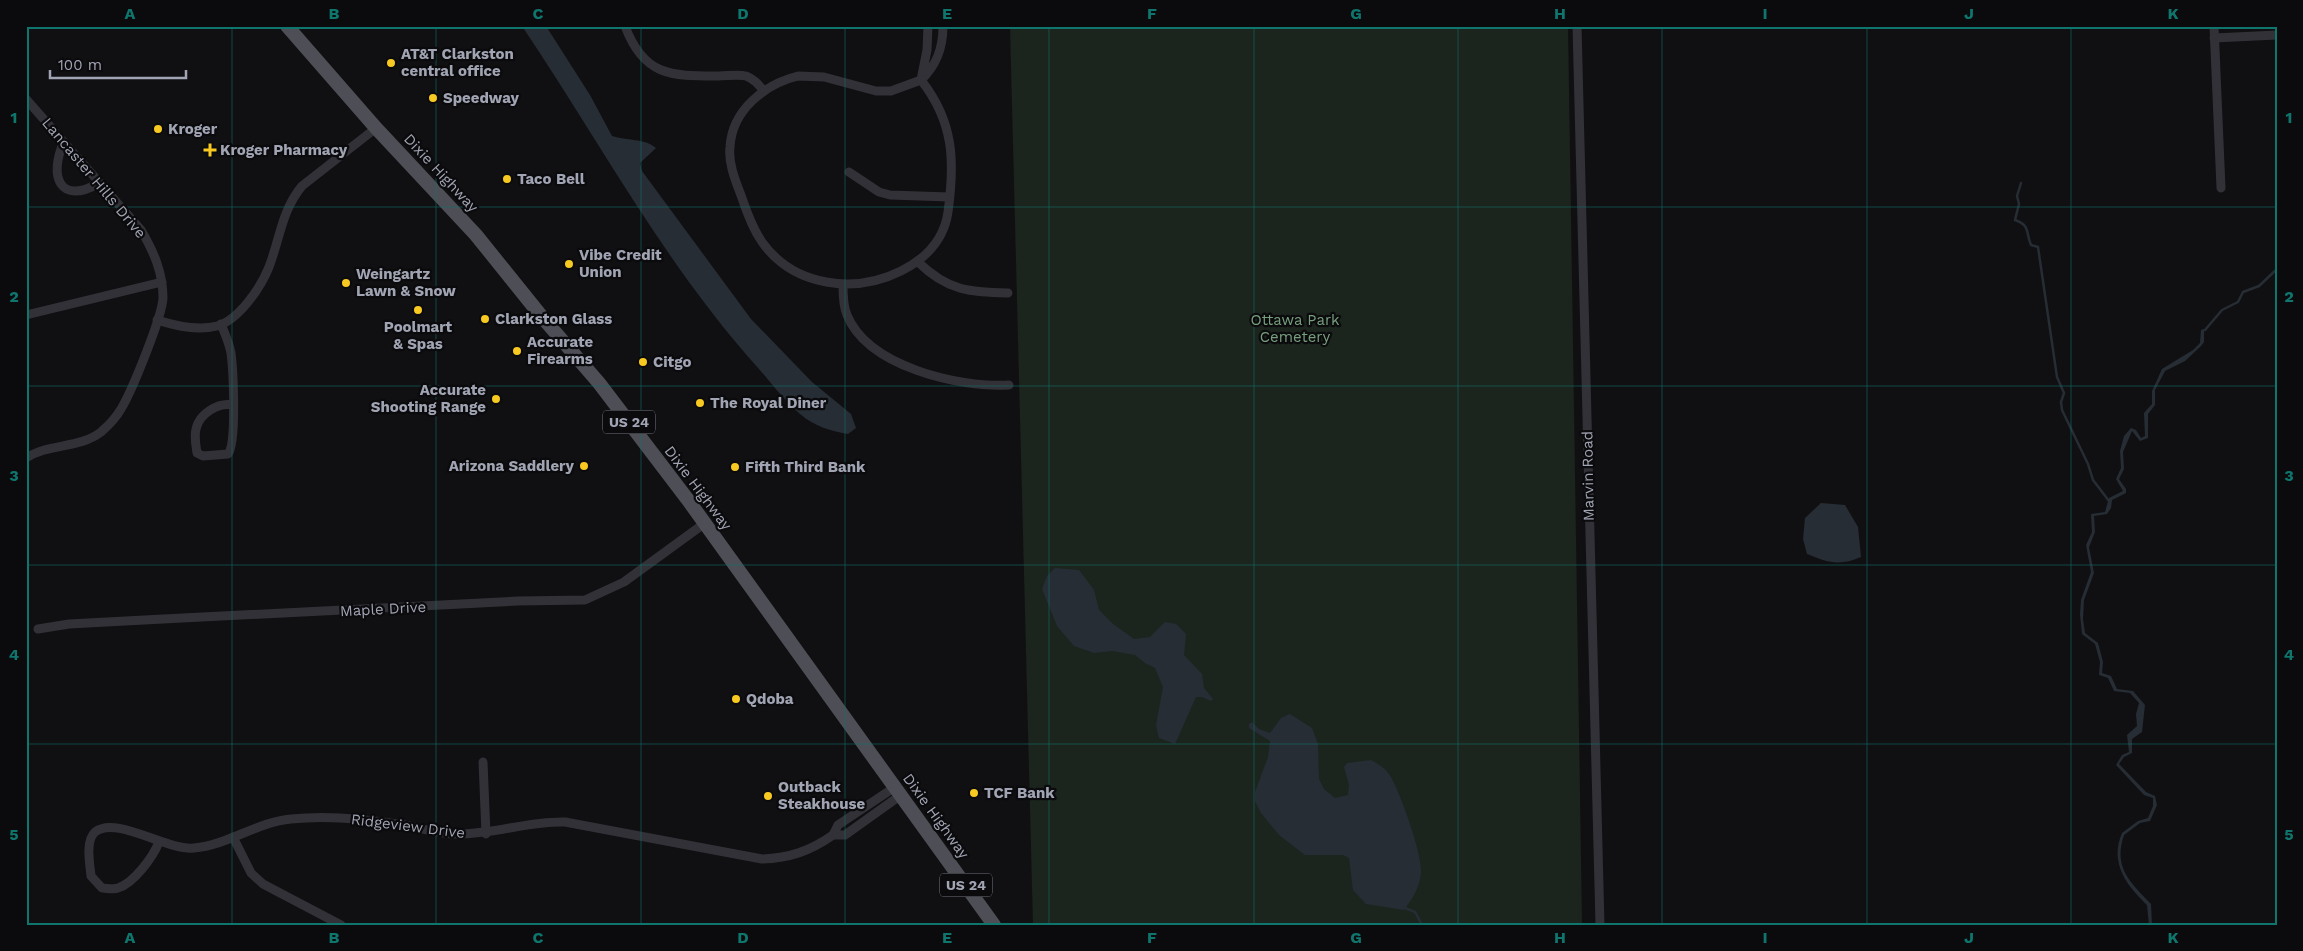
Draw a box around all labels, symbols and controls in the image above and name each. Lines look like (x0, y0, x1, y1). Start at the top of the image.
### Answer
text: A (125, 4, 136, 23)
text: B (329, 4, 340, 23)
text: C (533, 4, 544, 23)
text: D (737, 4, 749, 23)
text: E (942, 4, 952, 23)
text: F (1147, 4, 1157, 23)
text: G (1350, 4, 1362, 23)
text: H (1554, 4, 1566, 23)
text: I (1762, 4, 1768, 23)
text: J (1964, 4, 1974, 23)
text: K (2167, 4, 2179, 23)
place label: AT&T Clarkston central office (401, 45, 514, 80)
scale bar (50, 48, 186, 80)
text: 100 m (58, 56, 102, 74)
marker: AT&T Clarkston central office (385, 57, 397, 69)
place label: Speedway (443, 89, 519, 107)
marker: Speedway (427, 92, 439, 104)
text: 1 (11, 108, 17, 127)
text: 1 (2286, 108, 2292, 127)
street label: Lancaster Hills Drive (38, 114, 150, 242)
place label: Kroger (168, 120, 218, 138)
marker: Kroger (152, 123, 164, 135)
street label: Dixie Highway (400, 130, 482, 216)
place label: Kroger Pharmacy (220, 141, 348, 159)
marker: Kroger Pharmacy (204, 144, 216, 156)
place label: Taco Bell (517, 170, 585, 188)
marker: Taco Bell (501, 173, 513, 185)
place label: Vibe Credit Union (579, 246, 662, 281)
marker: Vibe Credit Union (563, 258, 575, 270)
place label: Weingartz Lawn & Snow (356, 265, 456, 300)
marker: Weingartz Lawn & Snow (340, 277, 352, 289)
text: 2 (9, 287, 19, 306)
text: 2 (2284, 287, 2294, 306)
marker: Poolmart & Spas (412, 304, 424, 316)
place label: Clarkston Glass (495, 310, 612, 328)
park label: Ottawa Park Cemetery (1250, 311, 1340, 346)
marker: Clarkston Glass (479, 313, 491, 325)
place label: Poolmart & Spas (384, 318, 453, 353)
place label: Accurate Firearms (527, 333, 594, 368)
marker: Accurate Firearms (511, 345, 523, 357)
place label: Citgo (653, 353, 692, 371)
marker: Citgo (637, 356, 649, 368)
place label: Accurate Shooting Range (371, 381, 486, 416)
marker: Accurate Shooting Range (490, 393, 502, 405)
place label: The Royal Diner (710, 394, 827, 412)
marker: The Royal Diner (694, 397, 706, 409)
road number: US 24 (603, 411, 655, 434)
street label: Marvin Road (1578, 431, 1598, 521)
street label: Dixie Highway (660, 442, 736, 534)
place label: Arizona Saddlery (449, 457, 575, 475)
place label: Fifth Third Bank (745, 458, 866, 476)
marker: Arizona Saddlery (578, 460, 590, 472)
marker: Fifth Third Bank (729, 461, 741, 473)
text: 3 (9, 466, 19, 485)
text: 3 (2284, 466, 2294, 485)
street label: Maple Drive (339, 598, 427, 620)
text: 4 (9, 645, 19, 664)
text: 4 (2284, 645, 2294, 664)
place label: Qdoba (746, 690, 794, 708)
marker: Qdoba (730, 693, 742, 705)
street label: Dixie Highway (899, 770, 973, 862)
place label: Outback Steakhouse (778, 778, 865, 813)
place label: TCF Bank (984, 784, 1055, 802)
marker: TCF Bank (968, 787, 980, 799)
marker: Outback Steakhouse (762, 790, 774, 802)
street label: Ridgeview Drive (350, 810, 466, 842)
text: 5 (9, 825, 19, 844)
text: 5 (2284, 825, 2294, 844)
road number: US 24 (940, 874, 992, 896)
text: A (125, 928, 136, 947)
text: B (329, 928, 340, 947)
text: C (533, 928, 544, 947)
text: D (737, 928, 749, 947)
text: E (942, 928, 952, 947)
text: F (1147, 928, 1157, 947)
text: G (1350, 928, 1362, 947)
text: H (1554, 928, 1566, 947)
text: I (1762, 928, 1768, 947)
text: J (1964, 928, 1974, 947)
text: K (2167, 928, 2179, 947)

